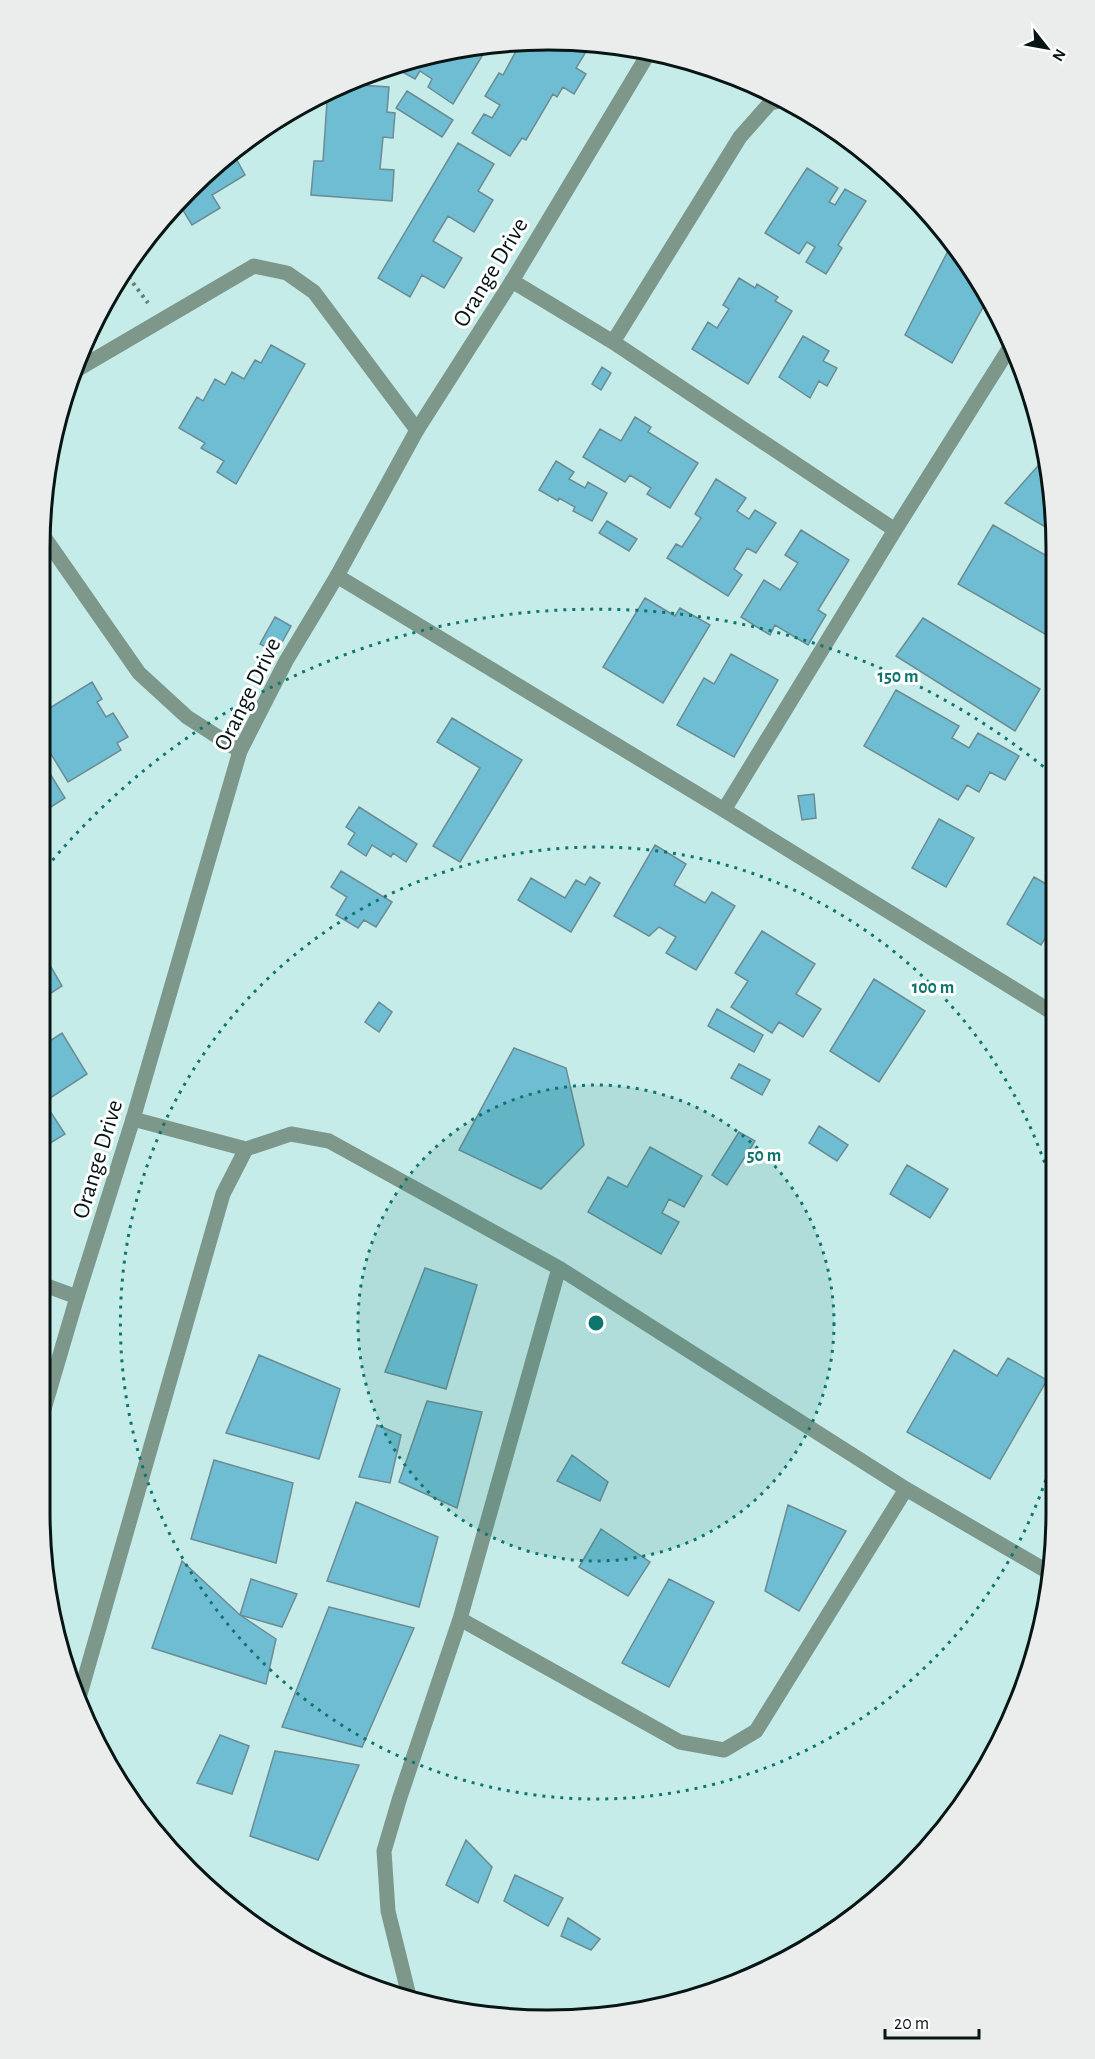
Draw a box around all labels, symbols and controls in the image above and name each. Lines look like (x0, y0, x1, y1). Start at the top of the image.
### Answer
north arrow (1017, 18, 1077, 78)
text: N (1049, 46, 1069, 64)
street label: Orange Drive (449, 214, 533, 331)
street label: Orange Drive (210, 634, 286, 755)
text: 150 m (878, 668, 918, 686)
text: 100 m (912, 979, 954, 997)
street label: Orange Drive (69, 1097, 127, 1221)
text: 50 m (747, 1147, 781, 1165)
centre of rings (586, 1313, 606, 1333)
scale bar (885, 2002, 980, 2040)
text: 20 m (894, 2015, 929, 2033)

